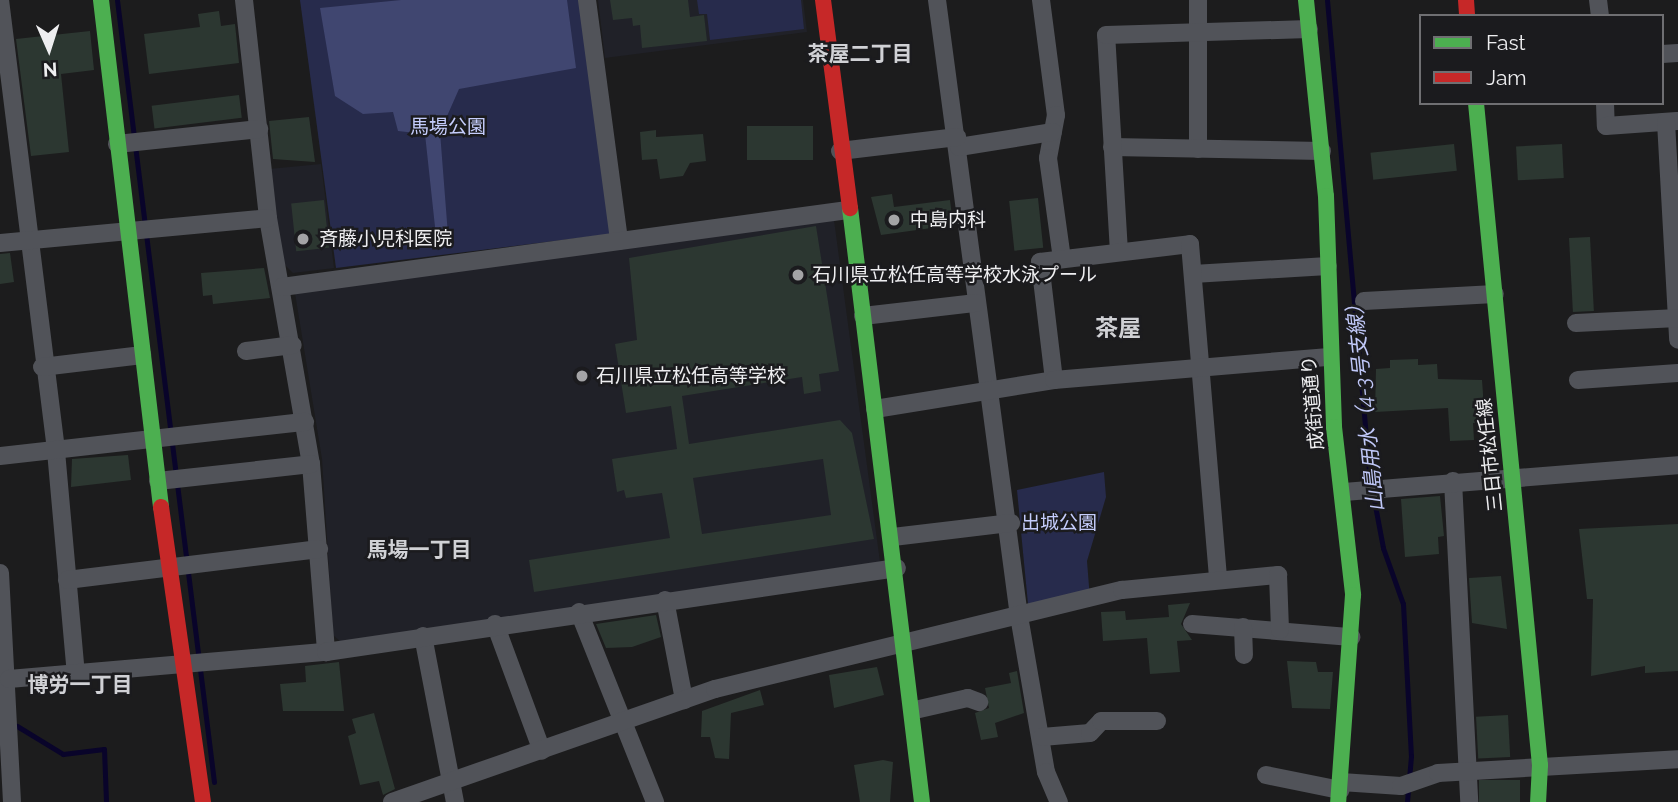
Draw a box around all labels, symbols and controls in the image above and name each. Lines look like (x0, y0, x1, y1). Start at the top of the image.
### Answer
north arrow (14, 14, 84, 84)
legend (1419, 14, 1664, 105)
text: Fast (1486, 30, 1526, 55)
district label: 茶屋二丁目 (808, 41, 912, 67)
text: N (42, 59, 58, 81)
text: Jam (1486, 65, 1527, 90)
park label: 馬場公園 (410, 116, 486, 138)
place label: 中島内科 (910, 209, 986, 231)
marker: 中島内科 (884, 210, 904, 230)
place label: 斉藤小児科医院 (319, 228, 452, 250)
marker: 斉藤小児科医院 (293, 229, 313, 249)
place label: 石川県立松任高等学校水泳プール (812, 264, 1097, 286)
marker: 石川県立松任高等学校水泳プール (790, 267, 806, 283)
water label: 山島用水（4-3号支線） (1341, 293, 1389, 513)
district label: 茶屋 (1095, 314, 1141, 342)
street label: 成街道通り (1298, 355, 1328, 451)
place label: 石川県立松任高等学校 (596, 365, 786, 387)
marker: 石川県立松任高等学校 (574, 368, 590, 384)
street label: 三日市松任線 (1473, 397, 1507, 513)
park label: 出城公園 (1021, 512, 1097, 534)
district label: 馬場一丁目 (367, 537, 471, 563)
district label: 博労一丁目 (28, 672, 132, 698)

